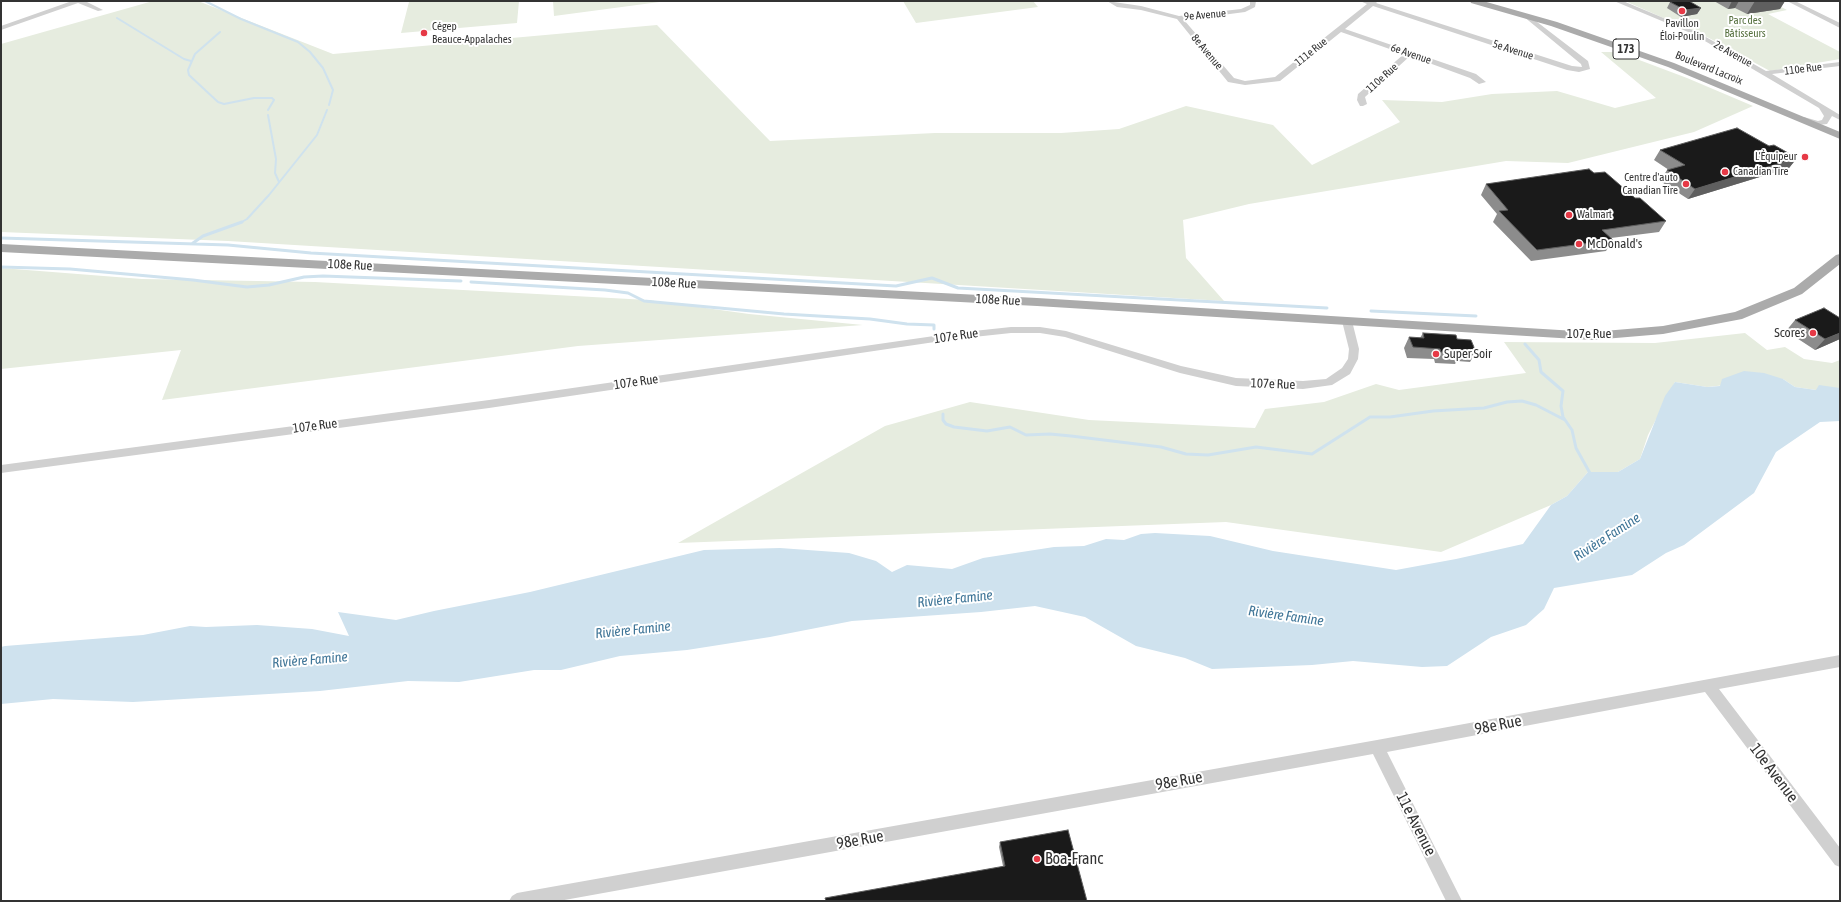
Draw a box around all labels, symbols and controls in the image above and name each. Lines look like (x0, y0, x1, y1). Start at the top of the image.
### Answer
marker: Pavillon Éloi-Poulin (1677, 6, 1687, 16)
street label: 9e Avenue (1183, 7, 1227, 23)
park label: Parc des Bâtisseurs (1724, 14, 1766, 40)
place label: Pavillon Éloi-Poulin (1660, 17, 1704, 43)
place label: Cégep Beauce-Appalaches (432, 20, 512, 46)
marker: Cégep Beauce-Appalaches (419, 28, 429, 38)
street label: 8e Avenue (1188, 32, 1226, 72)
street label: 111e Rue (1292, 35, 1330, 69)
street label: 5e Avenue (1491, 37, 1535, 63)
street label: 2e Avenue (1711, 38, 1755, 70)
road number: 173 (1613, 39, 1639, 59)
street label: 6e Avenue (1389, 41, 1433, 67)
street label: Boulevard Lacroix (1673, 48, 1745, 88)
street label: 110e Rue (1364, 60, 1400, 96)
street label: 110e Rue (1783, 60, 1823, 78)
place label: L'Équipeur (1755, 150, 1797, 164)
marker: L'Équipeur (1800, 152, 1810, 162)
place label: Canadian Tire (1733, 165, 1789, 179)
marker: Canadian Tire (1720, 167, 1730, 177)
place label: Centre d'auto Canadian Tire (1622, 171, 1678, 197)
marker: Centre d'auto Canadian Tire (1681, 179, 1691, 189)
place label: Walmart (1577, 208, 1612, 222)
marker: Walmart (1564, 210, 1574, 220)
place label: McDonald's (1587, 236, 1642, 252)
marker: McDonald's (1574, 239, 1584, 249)
street label: 108e Rue (327, 256, 373, 274)
street label: 108e Rue (651, 274, 697, 292)
street label: 108e Rue (975, 291, 1021, 309)
street label: 107e Rue (933, 325, 979, 347)
place label: Scores (1774, 325, 1805, 341)
street label: 107e Rue (1567, 326, 1611, 342)
marker: Scores (1808, 328, 1818, 338)
place label: Super Soir (1444, 346, 1492, 362)
marker: Super Soir (1431, 349, 1441, 359)
street label: 107e Rue (613, 371, 659, 393)
street label: 107e Rue (1250, 375, 1296, 393)
street label: 107e Rue (292, 416, 338, 436)
water label: Rivière Famine (1571, 509, 1643, 565)
water label: Rivière Famine (916, 587, 994, 611)
water label: Rivière Famine (1247, 602, 1325, 630)
water label: Rivière Famine (594, 618, 672, 642)
water label: Rivière Famine (271, 648, 349, 672)
street label: 98e Rue (1473, 711, 1523, 739)
street label: 10e Avenue (1746, 740, 1802, 806)
street label: 98e Rue (1154, 767, 1204, 795)
street label: 11e Avenue (1392, 789, 1440, 859)
street label: 98e Rue (835, 826, 885, 854)
place label: Boa-Franc (1045, 849, 1103, 869)
marker: Boa-Franc (1032, 854, 1042, 864)

